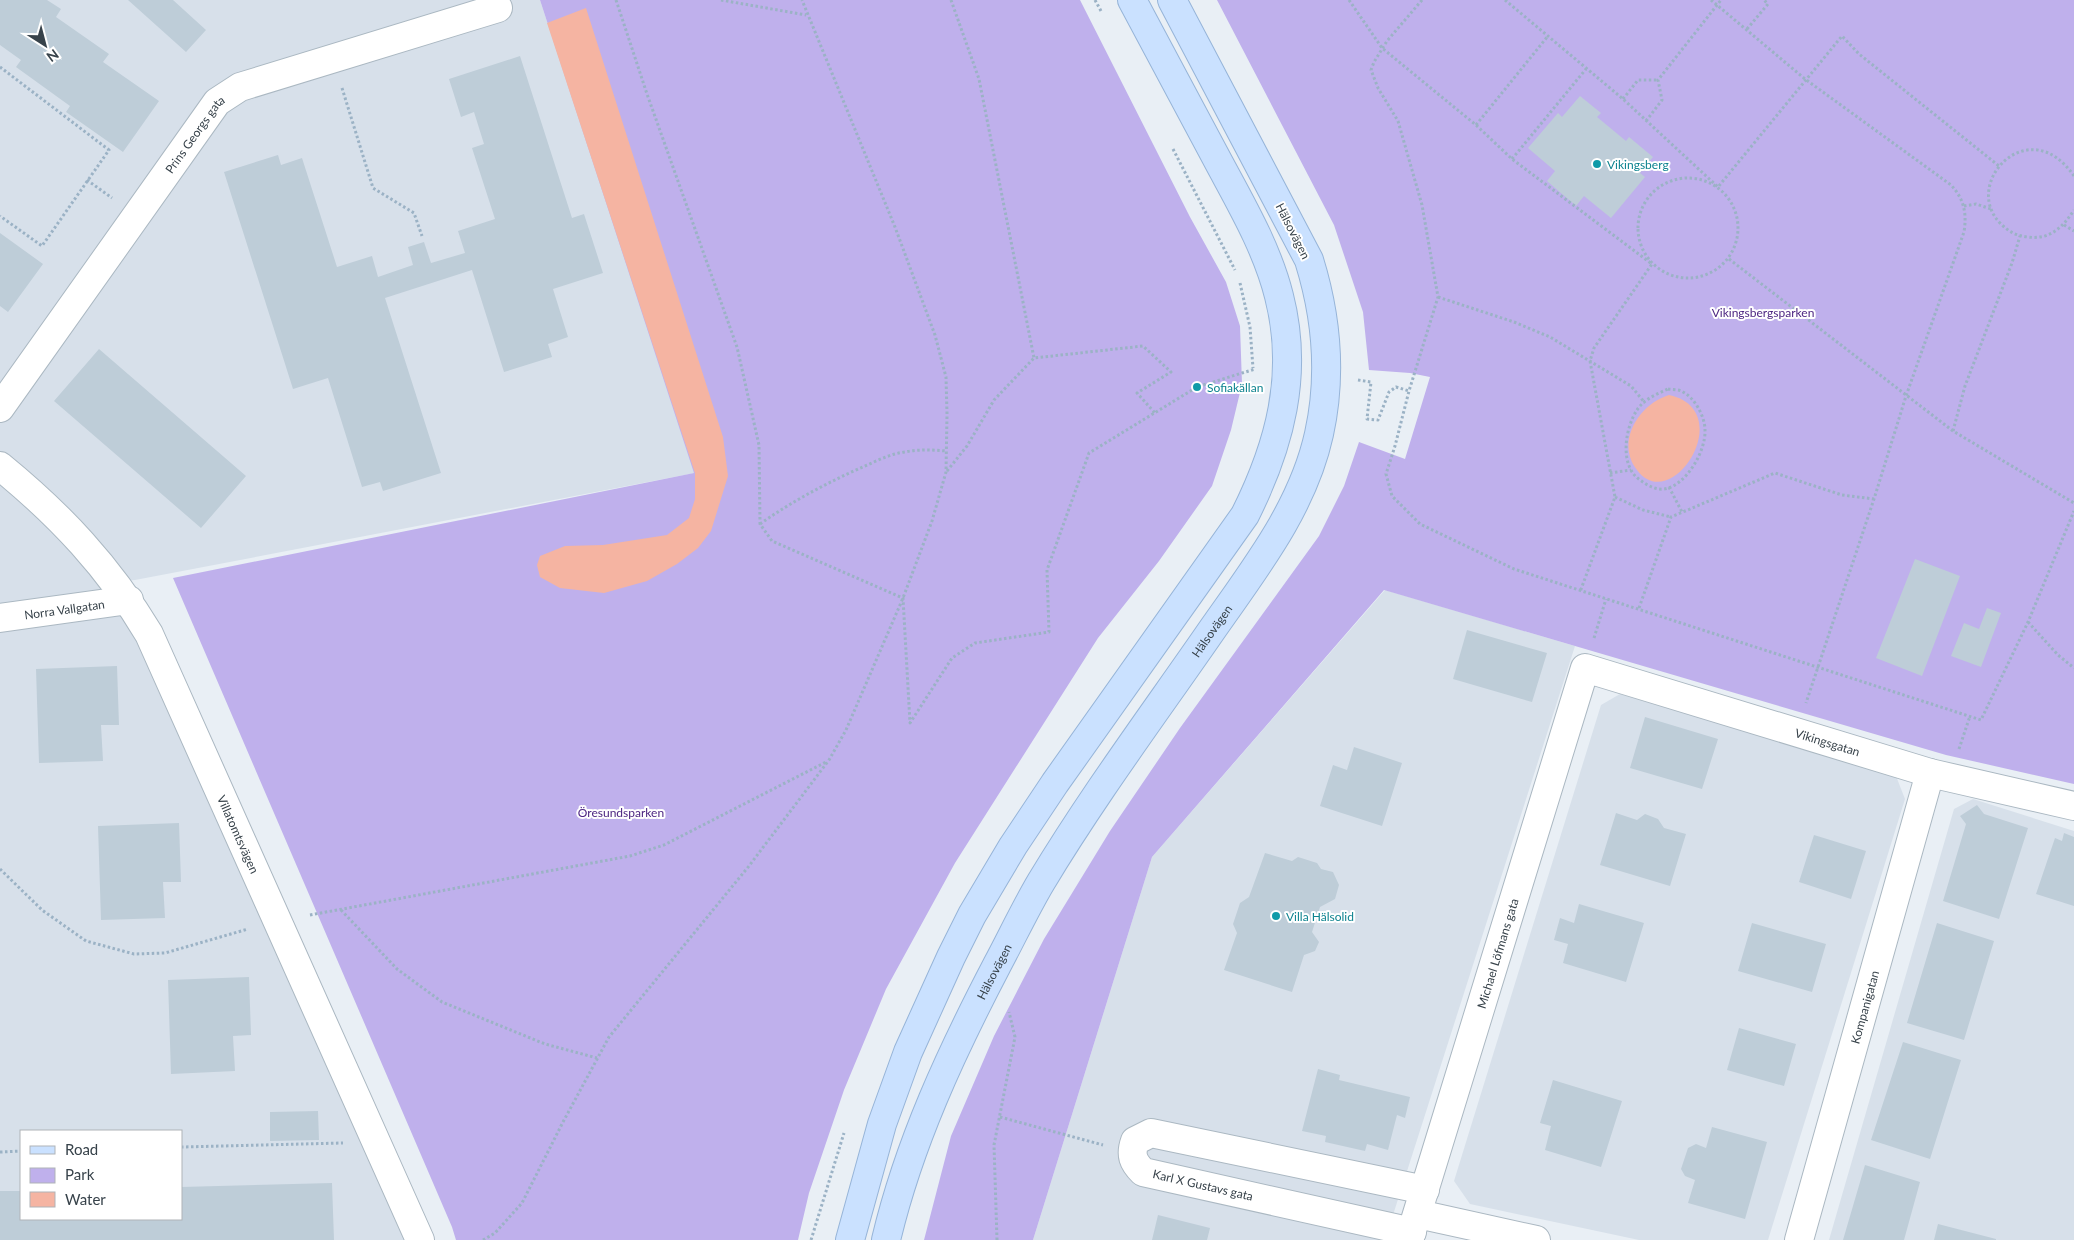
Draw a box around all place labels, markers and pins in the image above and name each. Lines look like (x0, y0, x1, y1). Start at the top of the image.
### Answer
place label: Vikingsberg (1607, 157, 1669, 172)
marker: Vikingsberg (1591, 158, 1603, 170)
place label: Sofiakällan (1207, 380, 1263, 395)
marker: Sofiakällan (1191, 381, 1203, 393)
place label: Villa Hälsolid (1286, 909, 1354, 924)
marker: Villa Hälsolid (1270, 910, 1282, 922)

